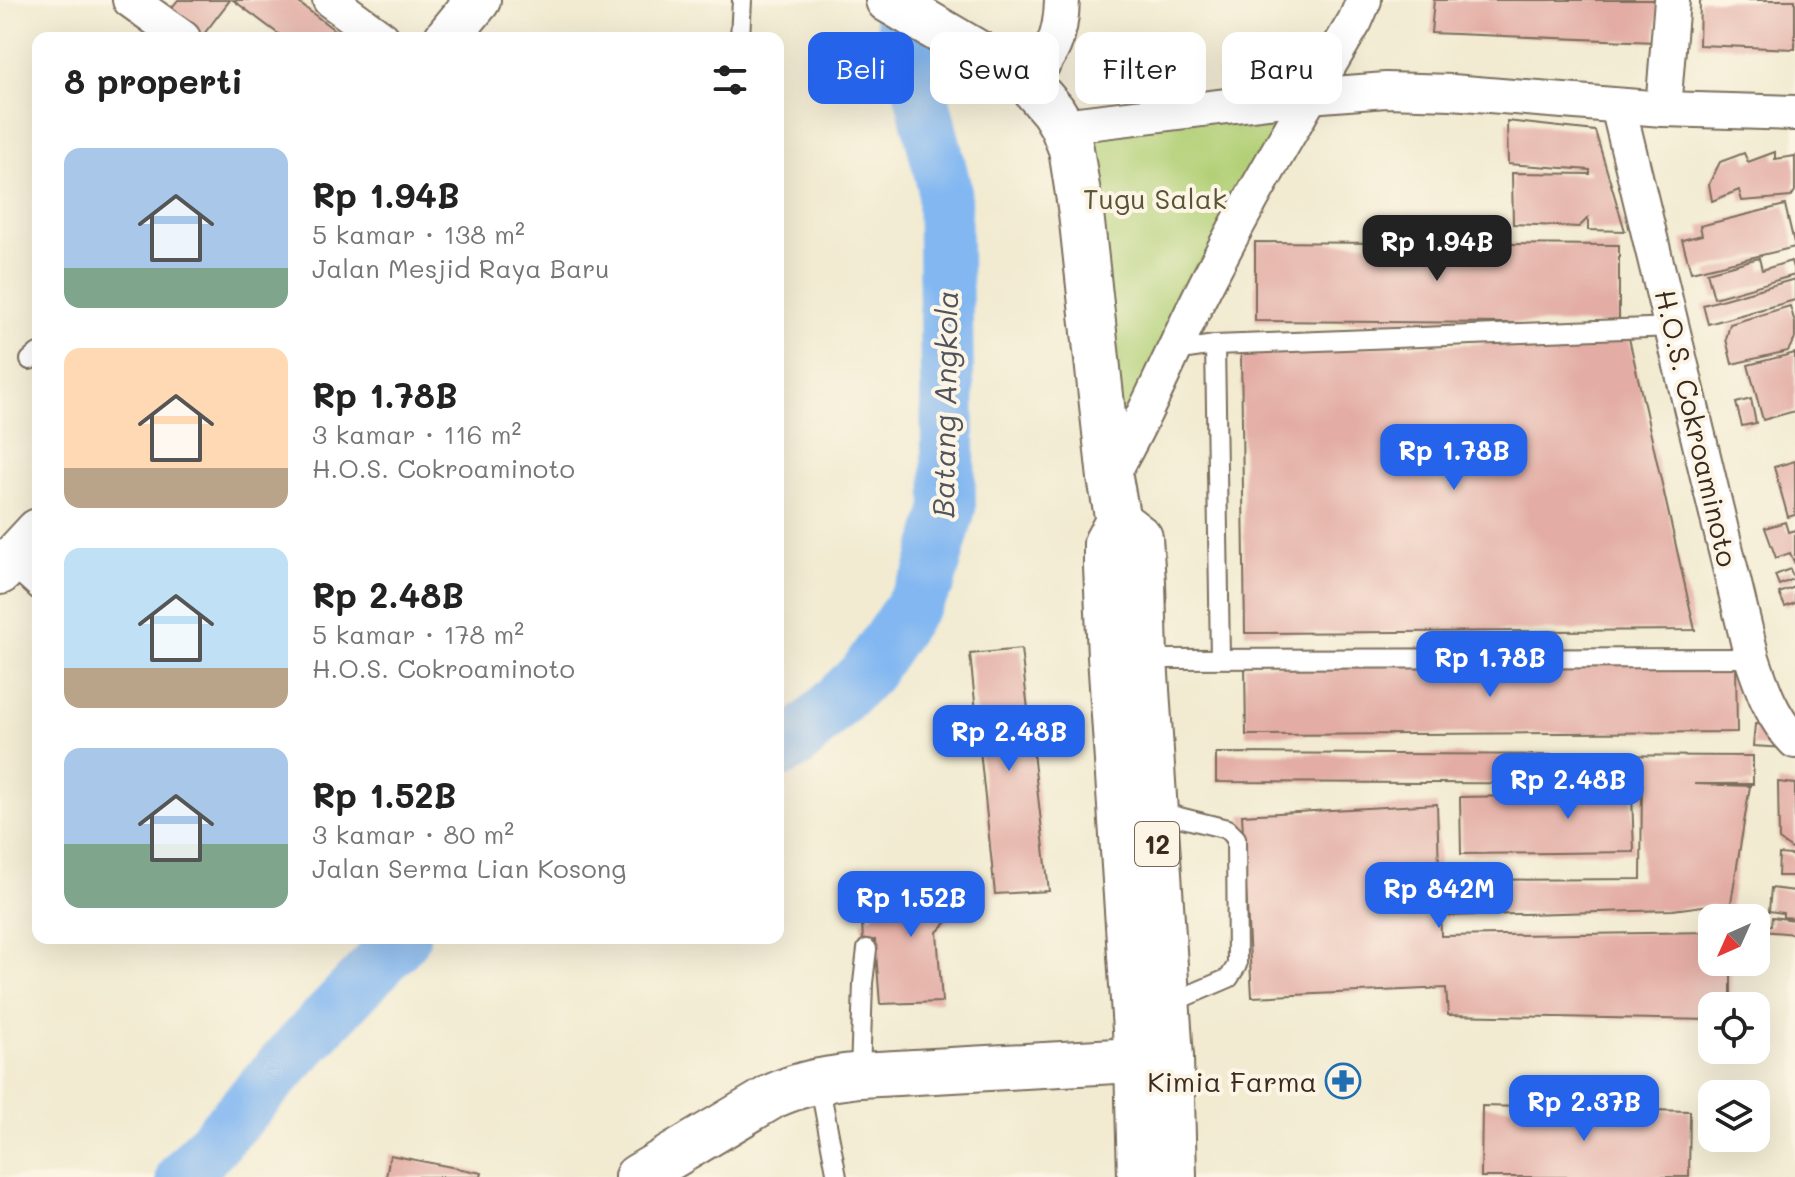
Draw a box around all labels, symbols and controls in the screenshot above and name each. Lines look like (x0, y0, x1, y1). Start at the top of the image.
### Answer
chip: Beli (808, 32, 914, 104)
chip: Sewa (930, 32, 1059, 104)
chip: Filter (1075, 32, 1206, 104)
chip: Baru (1222, 32, 1342, 104)
text: 8 properti (64, 58, 243, 103)
icon: filters (708, 58, 752, 102)
text: Rp 1.94B (312, 172, 460, 217)
icon: home (128, 180, 224, 276)
park label: Tugu Salak (1083, 180, 1227, 216)
pin: Rp 1.94B (1354, 215, 1520, 283)
text: 5 kamar · 138 m² (312, 217, 525, 251)
text: Rp 1.94B (1381, 224, 1493, 258)
text: Jalan Mesjid Raya Baru (312, 251, 609, 285)
street label: H.O.S. Cokroaminoto (1648, 286, 1746, 570)
water label: Batang Angkola (922, 290, 966, 518)
text: Rp 1.78B (312, 372, 458, 417)
icon: home (128, 380, 224, 476)
text: 3 kamar · 116 m² (312, 417, 521, 451)
pin: Rp 1.78B (1371, 424, 1537, 492)
text: Rp 1.78B (1398, 433, 1510, 467)
text: H.O.S. Cokroaminoto (312, 451, 575, 485)
text: Rp 2.48B (312, 572, 464, 617)
icon: home (128, 580, 224, 676)
text: 5 kamar · 178 m² (312, 617, 524, 651)
pin: Rp 1.78B (1407, 631, 1573, 699)
text: Rp 1.78B (1434, 640, 1546, 674)
text: H.O.S. Cokroaminoto (312, 651, 575, 685)
pin: Rp 2.48B (926, 705, 1092, 773)
text: Rp 2.48B (951, 714, 1067, 748)
pin: Rp 2.48B (1485, 753, 1651, 821)
text: Rp 2.48B (1510, 762, 1626, 796)
text: Rp 1.52B (312, 772, 457, 817)
icon: home (128, 780, 224, 876)
text: 3 kamar · 80 m² (312, 817, 514, 851)
road number: 12 (1135, 822, 1179, 866)
text: Jalan Serma Lian Kosong (312, 851, 626, 885)
pin: Rp 842M (1365, 862, 1513, 930)
pin: Rp 1.52B (828, 871, 994, 939)
text: Rp 842M (1383, 871, 1495, 905)
text: Rp 1.52B (856, 880, 966, 914)
north arrow (1698, 904, 1770, 976)
map controls (1698, 904, 1770, 1152)
button: locate (1698, 992, 1770, 1064)
pharmacy icon: Kimia Farma (1324, 1062, 1362, 1100)
place label: Kimia Farma (1147, 1063, 1317, 1099)
pin: Rp 2.37B (1501, 1075, 1667, 1143)
button: layers (1698, 1080, 1770, 1152)
text: Rp 2.37B (1527, 1084, 1641, 1118)

